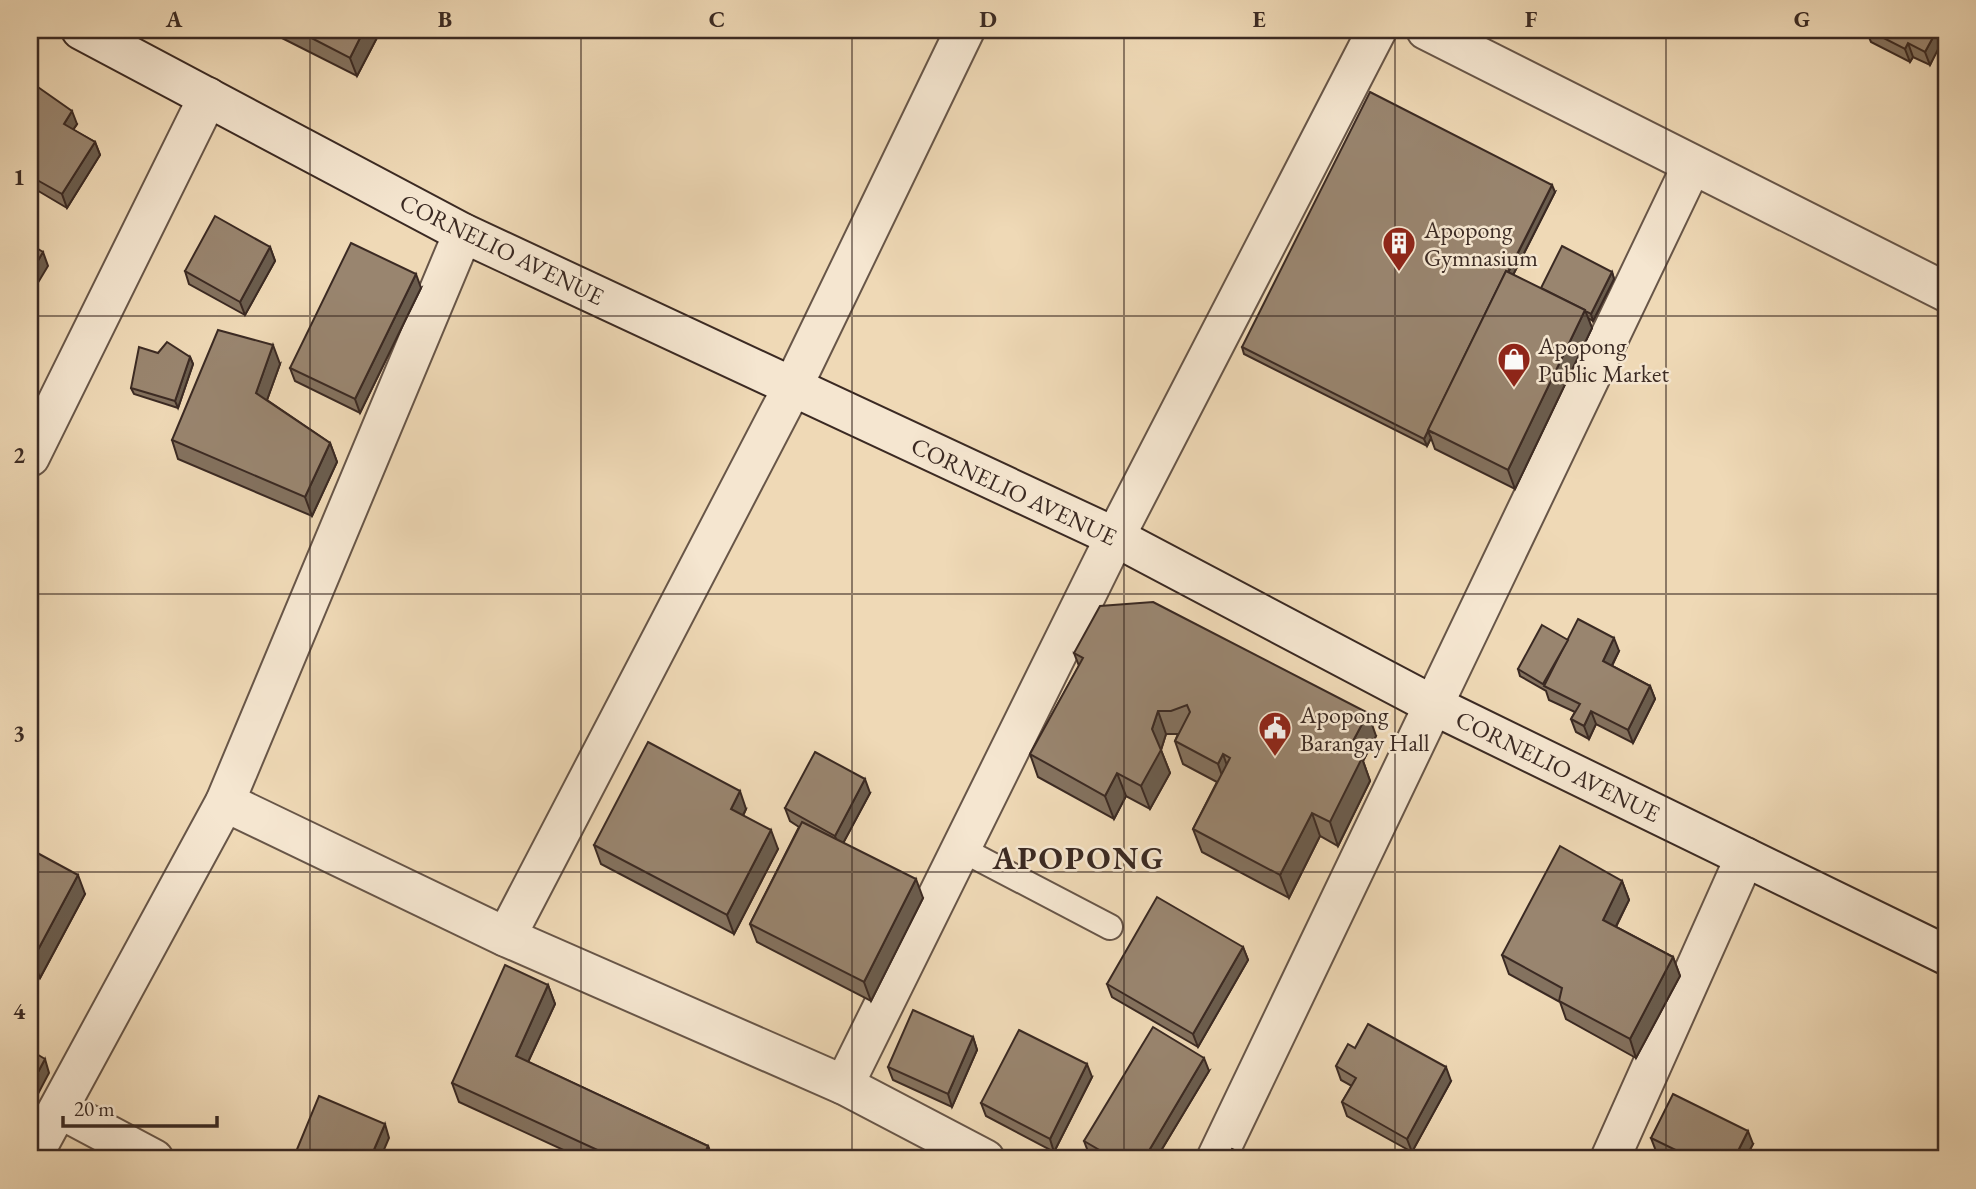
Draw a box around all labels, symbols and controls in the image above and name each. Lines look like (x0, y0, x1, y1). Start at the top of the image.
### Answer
text: A (165, 4, 183, 34)
text: B (438, 4, 452, 34)
text: C (709, 4, 725, 34)
text: D (979, 4, 997, 34)
text: E (1252, 4, 1266, 34)
text: F (1525, 4, 1538, 34)
text: G (1794, 4, 1810, 34)
text: 1 (13, 162, 25, 192)
street label: CORNELIO AVENUE (395, 186, 609, 312)
place label: Apopong Gymnasium (1423, 214, 1538, 273)
building icon: Apopong Gymnasium (1380, 224, 1418, 273)
place label: Apopong Public Market (1537, 330, 1669, 389)
shop icon: Apopong Public Market (1495, 340, 1533, 389)
street label: CORNELIO AVENUE (906, 430, 1122, 552)
text: 2 (13, 440, 25, 470)
place label: Apopong Barangay Hall (1299, 699, 1430, 758)
street label: CORNELIO AVENUE (1451, 703, 1665, 829)
public building icon: Apopong Barangay Hall (1256, 709, 1294, 758)
text: 3 (13, 718, 25, 748)
district label: APOPONG (991, 837, 1166, 879)
text: 4 (13, 996, 26, 1026)
scale bar (63, 1084, 217, 1128)
text: 20 m (74, 1095, 115, 1122)

